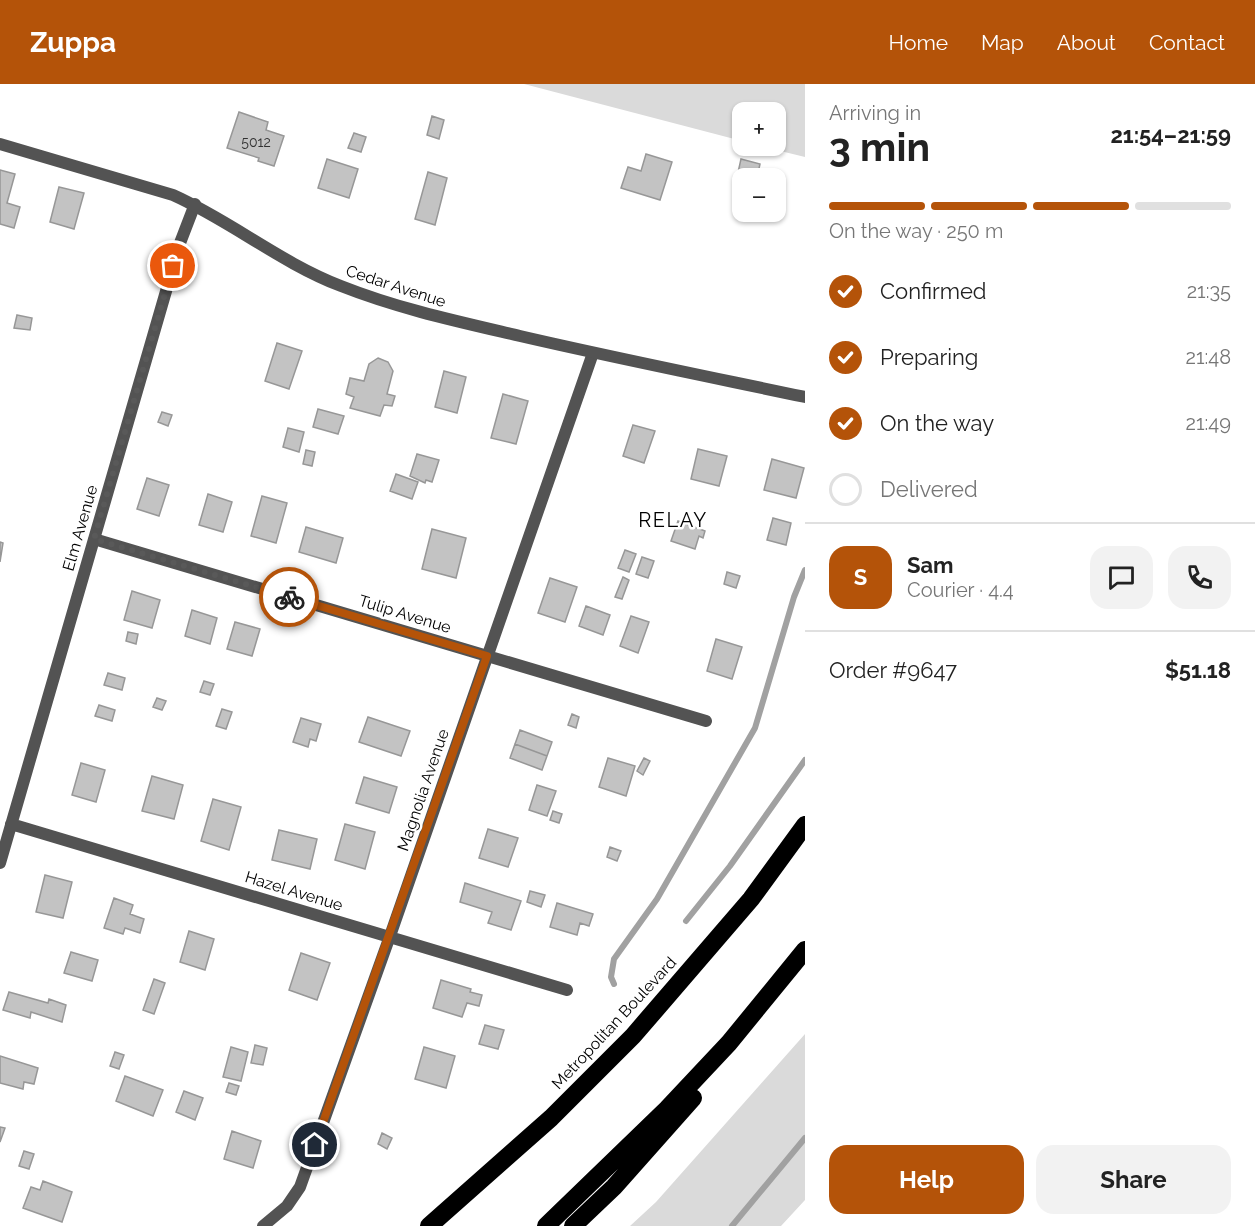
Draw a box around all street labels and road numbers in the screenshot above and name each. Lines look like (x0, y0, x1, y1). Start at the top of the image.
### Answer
street label: Cedar Avenue (344, 261, 448, 311)
street label: Elm Avenue (59, 483, 101, 573)
street label: Tulip Avenue (357, 591, 453, 637)
street label: Magnolia Avenue (393, 727, 453, 853)
street label: Hazel Avenue (243, 867, 345, 915)
street label: Metropolitan Boulevard (548, 953, 680, 1093)

